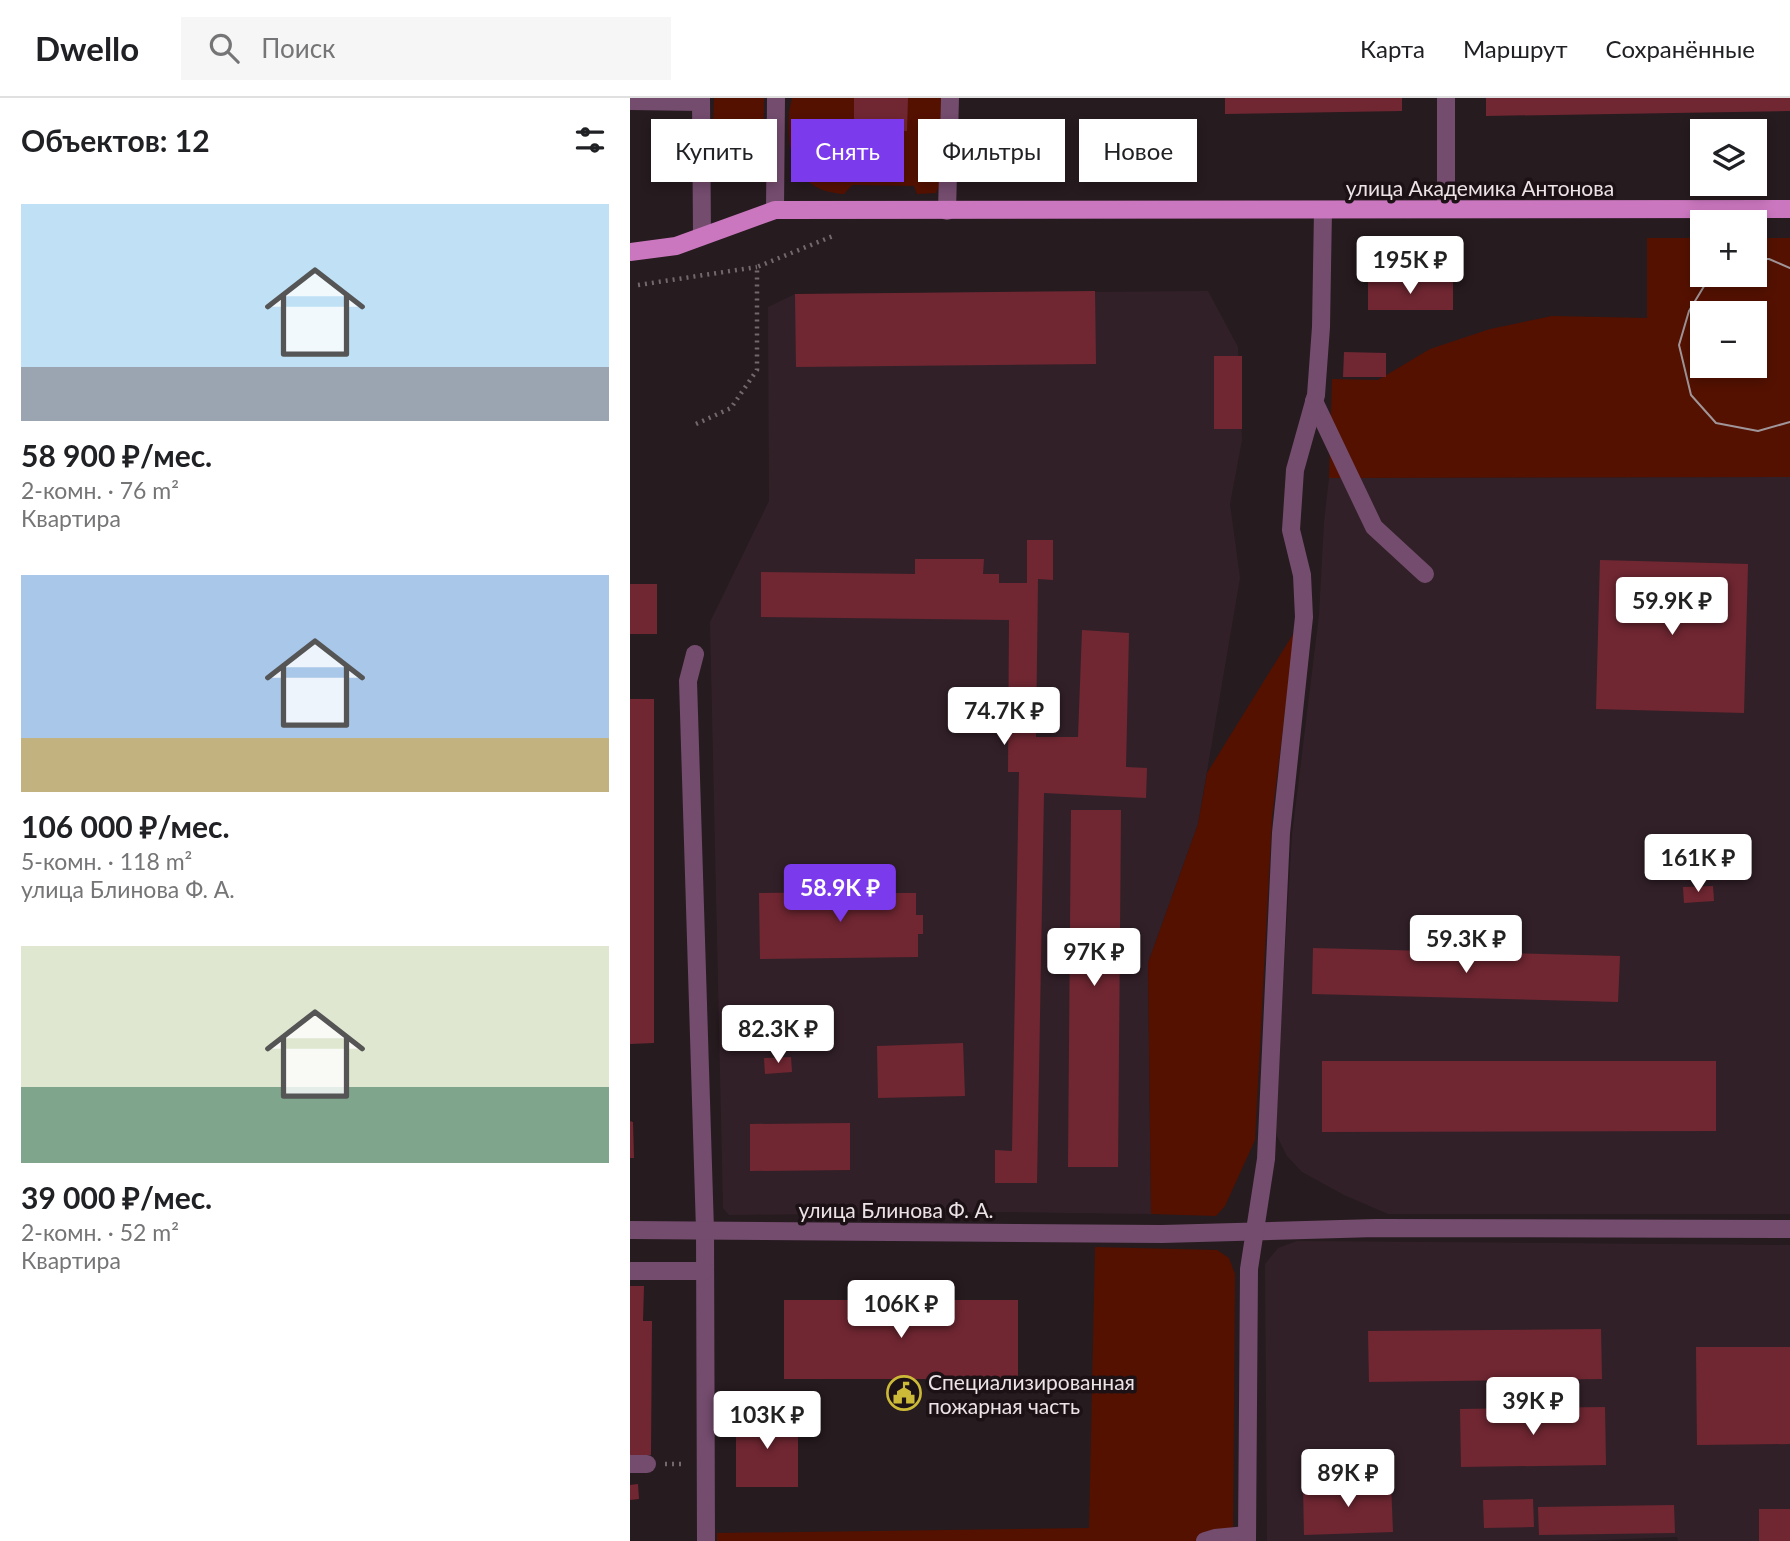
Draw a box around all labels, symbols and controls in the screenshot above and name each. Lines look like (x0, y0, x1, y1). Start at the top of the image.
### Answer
search box (181, 17, 671, 80)
text: Dwello (35, 28, 139, 68)
icon: search (205, 29, 243, 67)
text: Поиск (261, 32, 336, 64)
text: Карта (1360, 34, 1425, 63)
text: Маршрут (1463, 34, 1568, 63)
text: Сохранённые (1606, 34, 1755, 63)
chip: Купить (651, 119, 777, 182)
chip: Снять (791, 119, 904, 182)
chip: Фильтры (918, 119, 1065, 182)
chip: Новое (1079, 119, 1197, 182)
map controls (1690, 119, 1767, 378)
button: layers (1690, 119, 1767, 196)
icon: filters (571, 121, 609, 159)
text: Объектов: 12 (21, 122, 210, 158)
street label: улица Академика Антонова (1346, 175, 1614, 200)
button: + (1690, 210, 1767, 287)
pin: 195K ₽ (1353, 236, 1467, 296)
text: 195K ₽ (1373, 245, 1447, 273)
icon: home (252, 249, 378, 375)
button: − (1690, 301, 1767, 378)
text: 58 900 ₽/мес. (21, 437, 212, 473)
text: 2-комн. · 76 m² (21, 476, 179, 504)
text: Квартира (21, 504, 121, 532)
pin: 59.9K ₽ (1607, 578, 1737, 637)
text: 59.9K ₽ (1632, 586, 1712, 614)
icon: home (252, 620, 378, 746)
pin: 74.7K ₽ (939, 688, 1069, 747)
text: 74.7K ₽ (964, 696, 1044, 724)
text: 106 000 ₽/мес. (21, 808, 230, 844)
pin: 161K ₽ (1641, 834, 1755, 894)
text: 161K ₽ (1661, 843, 1735, 871)
text: 5-комн. · 118 m² (21, 847, 192, 875)
pin: 58.9K ₽ (775, 864, 905, 924)
text: 58.9K ₽ (800, 873, 880, 901)
text: улица Блинова Ф. А. (21, 875, 235, 903)
pin: 59.3K ₽ (1401, 916, 1531, 975)
text: 59.3K ₽ (1426, 924, 1506, 952)
pin: 97K ₽ (1045, 928, 1143, 988)
text: 97K ₽ (1063, 937, 1125, 965)
icon: home (252, 991, 378, 1117)
pin: 82.3K ₽ (713, 1006, 843, 1065)
text: 82.3K ₽ (738, 1014, 818, 1042)
text: 39 000 ₽/мес. (21, 1179, 212, 1215)
street label: улица Блинова Ф. А. (798, 1197, 994, 1222)
text: 2-комн. · 52 m² (21, 1218, 179, 1246)
text: Квартира (21, 1246, 121, 1274)
pin: 106K ₽ (844, 1280, 958, 1340)
text: 106K ₽ (864, 1289, 938, 1317)
place label: Специализированная пожарная часть (928, 1369, 1135, 1418)
public building icon: Специализированная пожарная часть (885, 1374, 923, 1412)
pin: 39K ₽ (1484, 1378, 1582, 1437)
text: 39K ₽ (1502, 1386, 1564, 1414)
pin: 103K ₽ (710, 1392, 824, 1451)
text: 103K ₽ (730, 1400, 804, 1428)
pin: 89K ₽ (1299, 1450, 1397, 1509)
text: 89K ₽ (1317, 1458, 1379, 1486)

